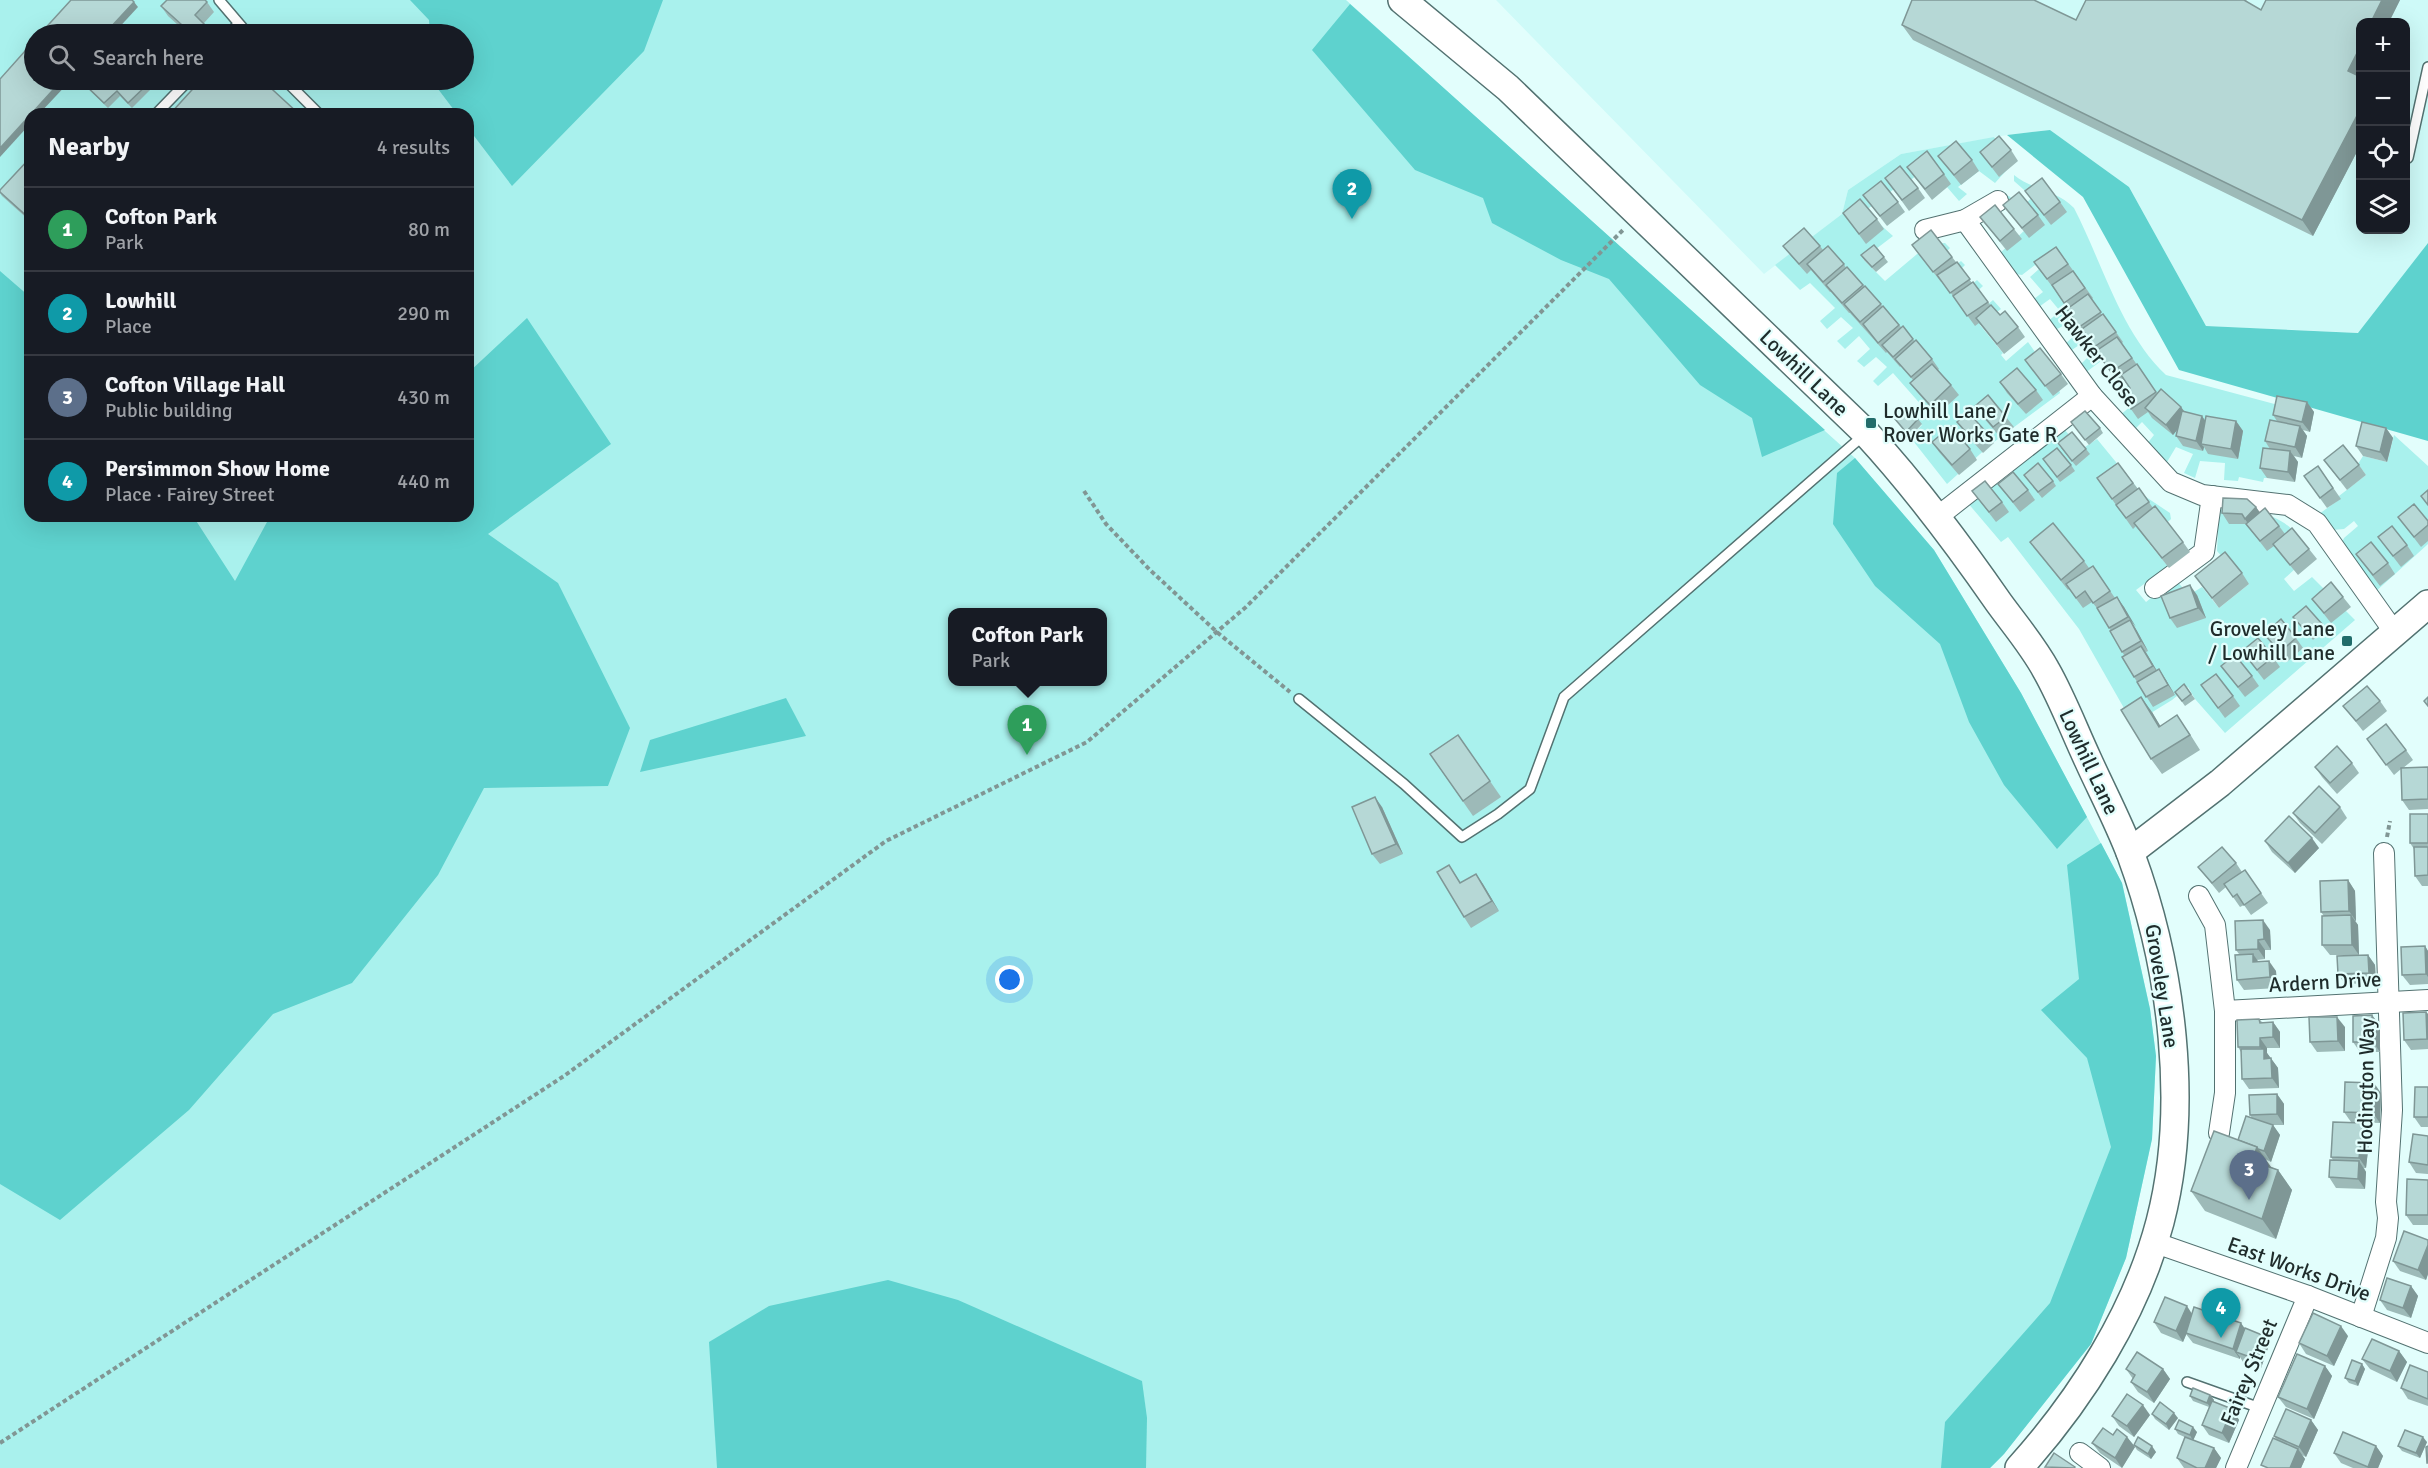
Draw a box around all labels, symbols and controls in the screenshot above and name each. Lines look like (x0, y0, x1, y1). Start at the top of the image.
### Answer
map controls (2356, 18, 2410, 234)
button: + (2356, 18, 2410, 72)
search box (24, 24, 474, 90)
icon: search (45, 41, 78, 74)
text: Search here (93, 44, 204, 71)
button: − (2356, 72, 2410, 126)
button: locate (2356, 126, 2410, 180)
text: Nearby (48, 131, 129, 163)
text: 4 results (377, 135, 450, 160)
pin: 2 (1332, 170, 1372, 219)
button: layers (2356, 180, 2410, 234)
text: Cofton Park (105, 203, 217, 230)
text: 1 (62, 217, 73, 242)
text: 80 m (408, 217, 450, 242)
text: Park (105, 230, 143, 255)
text: Lowhill (105, 287, 176, 314)
street label: Hawker Close (2049, 300, 2145, 412)
text: 2 (62, 301, 73, 326)
text: 290 m (397, 301, 450, 326)
text: Place (105, 314, 152, 339)
street label: Lowhill Lane (1754, 324, 1854, 422)
text: Cofton Village Hall (105, 371, 285, 398)
text: 3 (62, 385, 73, 410)
text: 430 m (397, 385, 450, 410)
text: Public building (105, 398, 233, 423)
place label: Lowhill Lane / Rover Works Gate R (1883, 398, 2057, 448)
marker: Lowhill Lane / Rover Works Gate R (1864, 416, 1878, 430)
text: Persimmon Show Home (105, 455, 330, 482)
text: 4 (62, 469, 73, 494)
text: 440 m (397, 469, 450, 494)
text: Place · Fairey Street (105, 482, 274, 507)
popup (948, 608, 1107, 686)
place label: Groveley Lane / Lowhill Lane (2208, 616, 2335, 666)
text: Cofton Park (971, 621, 1084, 648)
marker: Groveley Lane / Lowhill Lane (2340, 634, 2354, 648)
text: Park (971, 648, 1010, 673)
street label: Lowhill Lane (2053, 705, 2125, 819)
pin: 1 (1008, 706, 1046, 755)
street label: Groveley Lane (2139, 922, 2185, 1050)
your location (995, 965, 1024, 994)
street label: Ardern Drive (2268, 966, 2382, 998)
street label: Hodington Way (2352, 1018, 2380, 1154)
pin: 3 (2230, 1150, 2268, 1200)
street label: East Works Drive (2224, 1231, 2374, 1307)
pin: 4 (2202, 1288, 2240, 1338)
street label: Fairey Street (2215, 1315, 2283, 1429)

